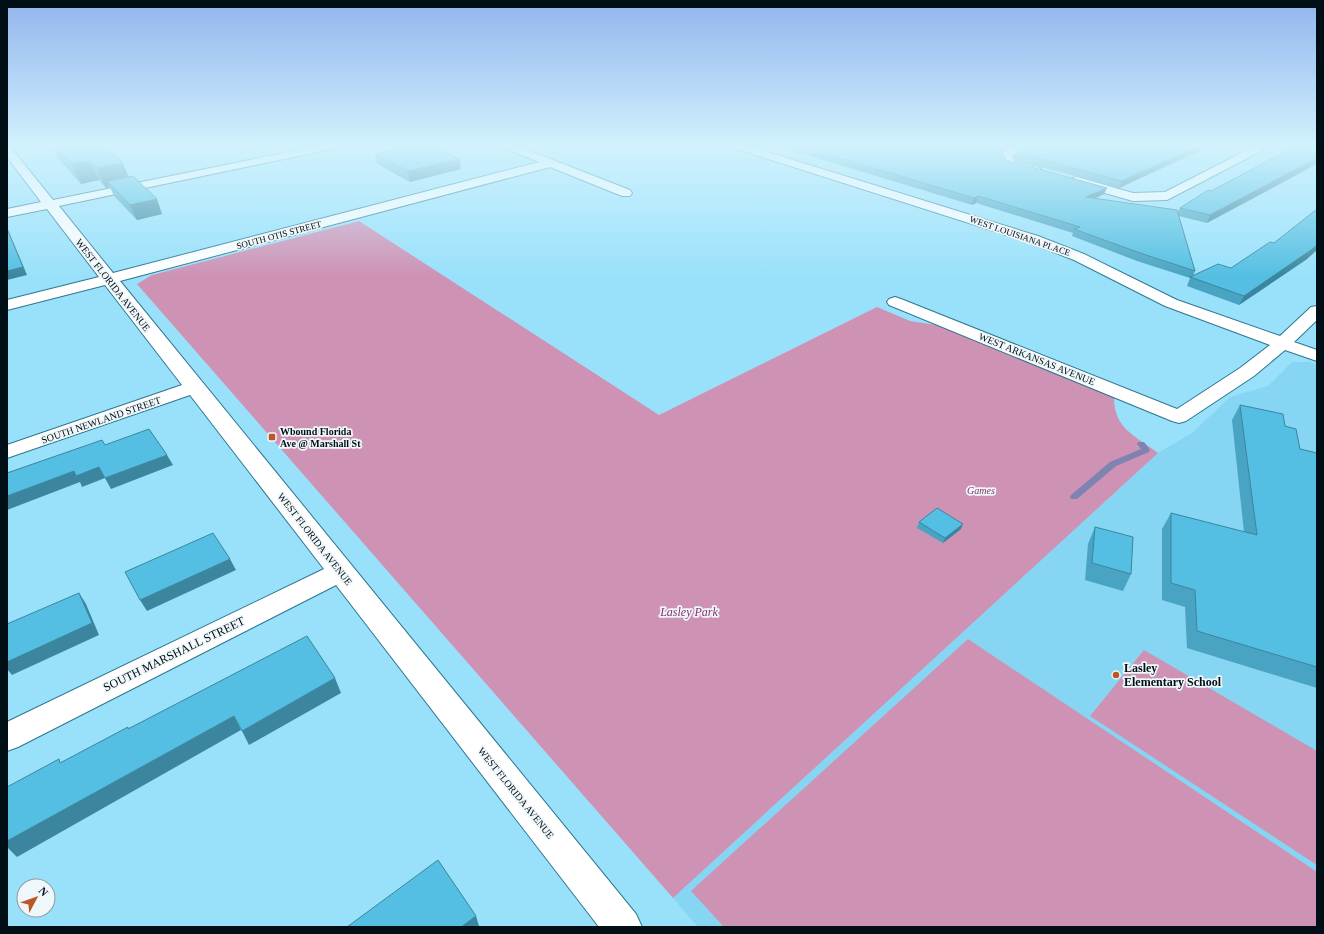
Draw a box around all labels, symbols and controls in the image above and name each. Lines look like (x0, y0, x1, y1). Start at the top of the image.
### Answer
street label: WEST LOUISIANA PLACE (968, 214, 1072, 258)
street label: SOUTH OTIS STREET (235, 219, 323, 251)
street label: WEST FLORIDA AVENUE (74, 237, 152, 333)
street label: WEST ARKANSAS AVENUE (977, 331, 1097, 387)
street label: SOUTH NEWLAND STREET (40, 394, 162, 446)
place label: Wbound Florida Ave @ Marshall St (280, 426, 361, 449)
marker: Wbound Florida Ave @ Marshall St (267, 432, 277, 442)
park label: Games (967, 485, 995, 496)
street label: WEST FLORIDA AVENUE (276, 491, 354, 587)
park label: Lasley Park (659, 605, 719, 619)
street label: SOUTH MARSHALL STREET (101, 613, 248, 694)
place label: Lasley Elementary School (1124, 661, 1222, 689)
marker: Lasley Elementary School (1111, 670, 1121, 680)
street label: WEST FLORIDA AVENUE (476, 745, 556, 841)
north arrow (16, 878, 56, 918)
text: N (36, 885, 51, 898)

